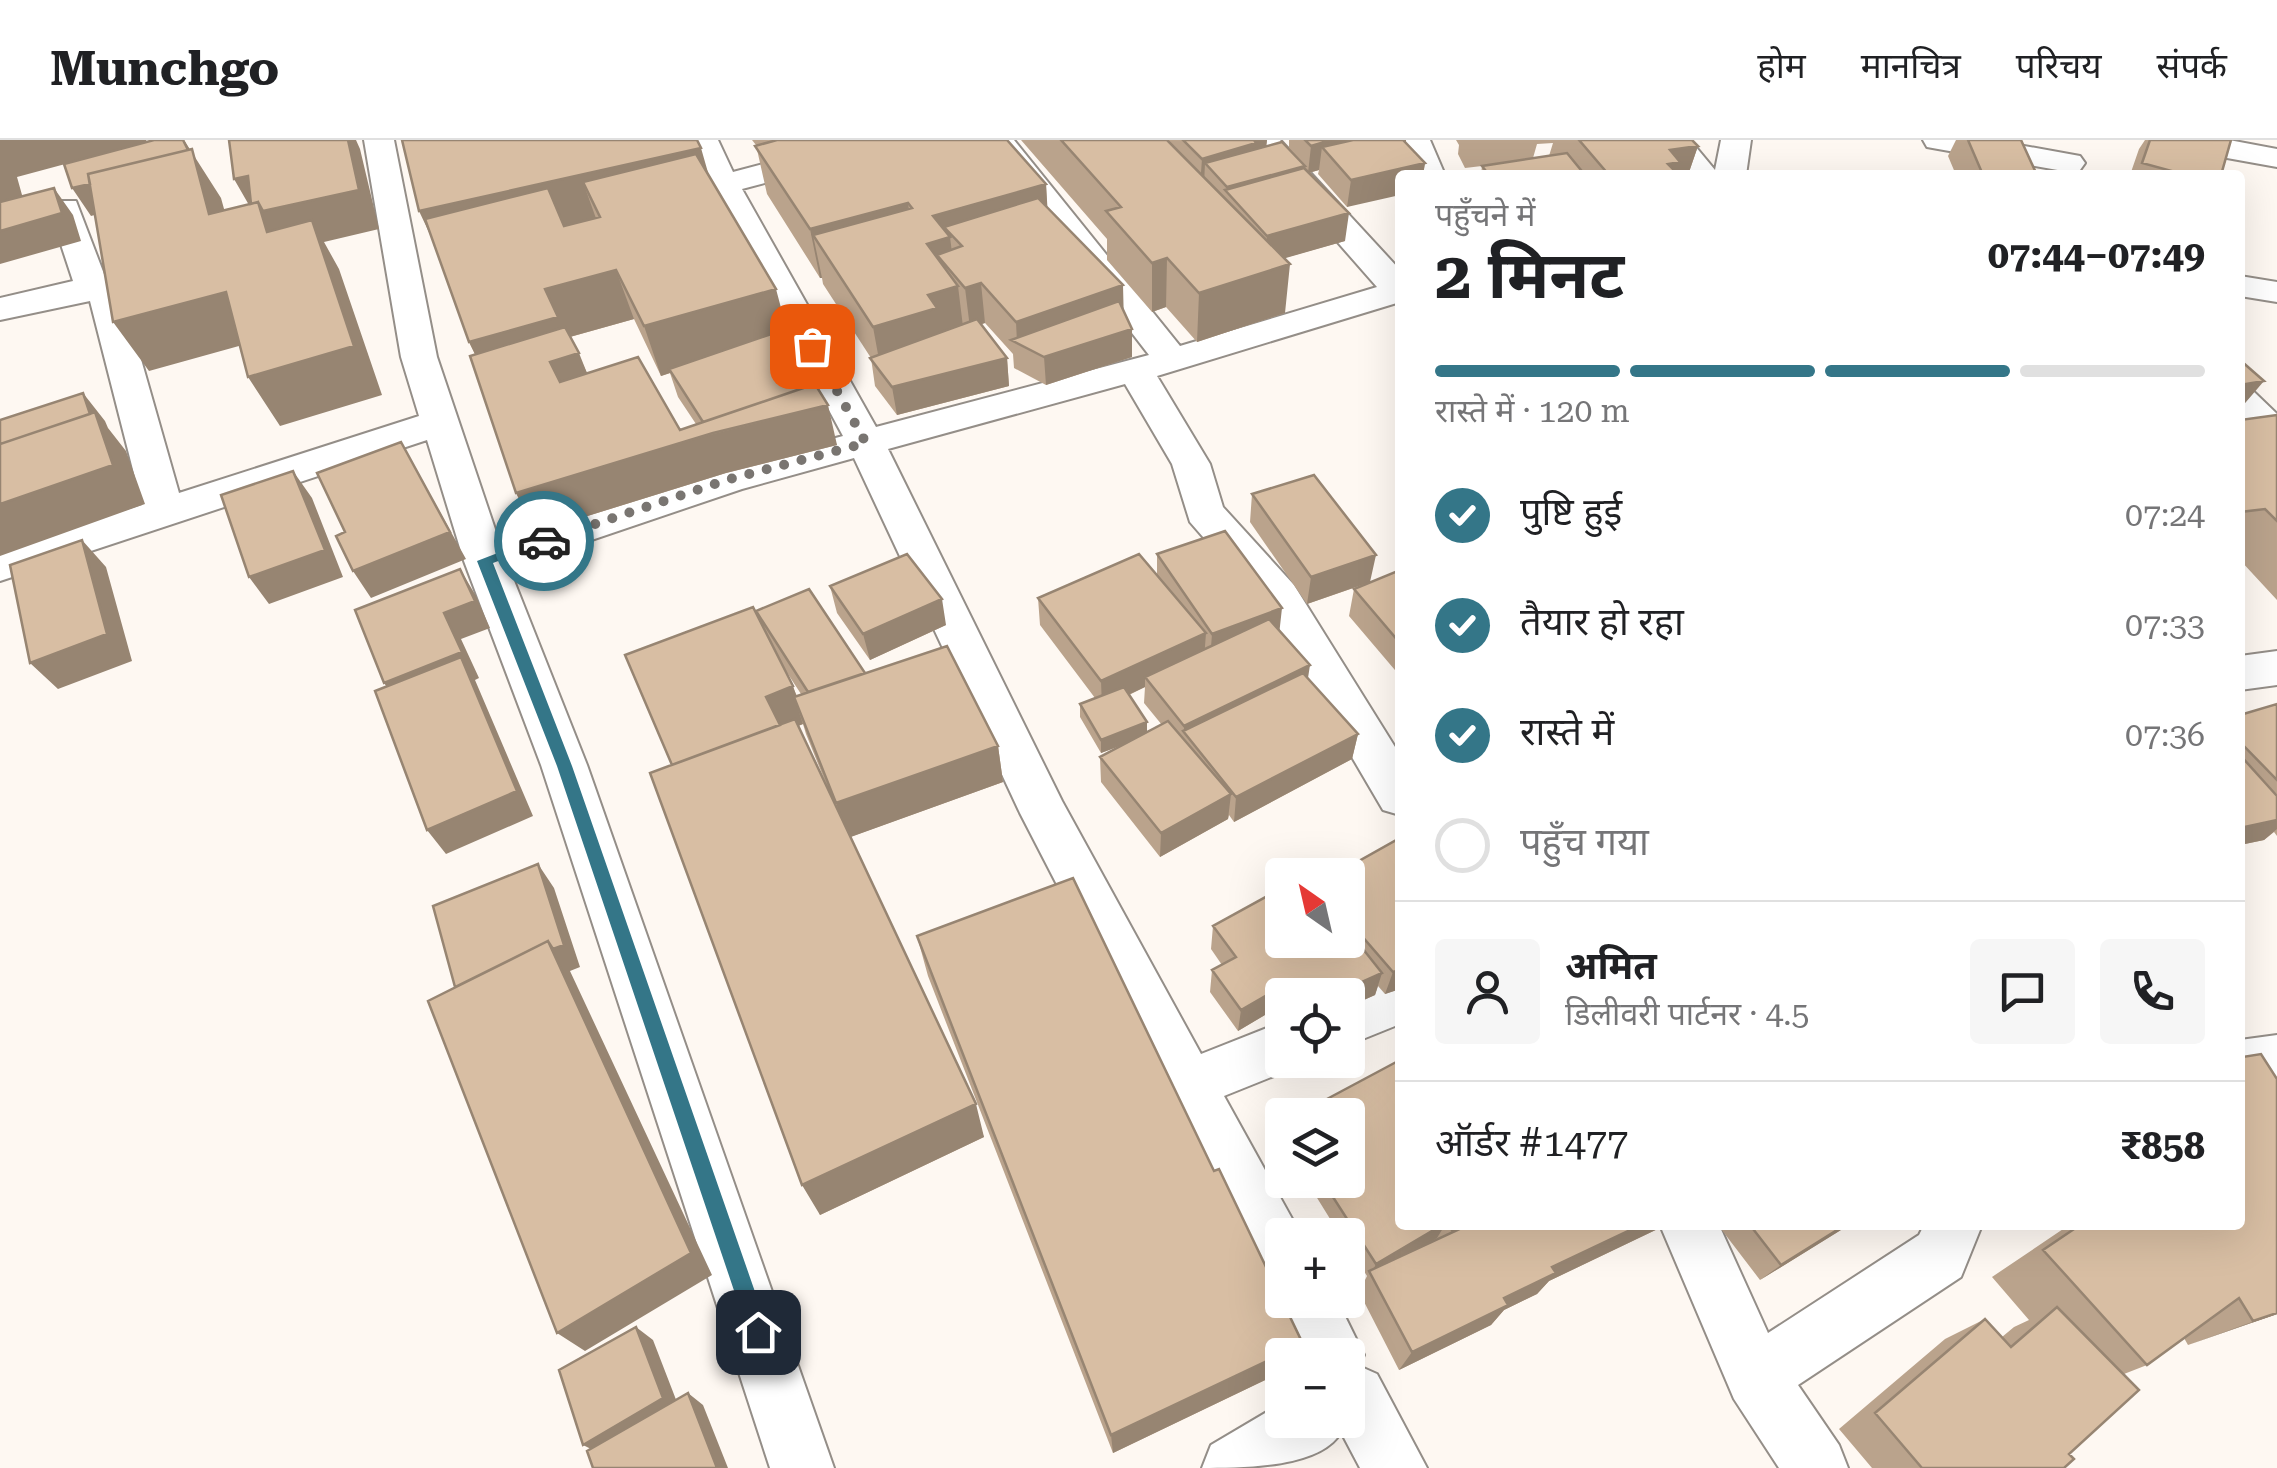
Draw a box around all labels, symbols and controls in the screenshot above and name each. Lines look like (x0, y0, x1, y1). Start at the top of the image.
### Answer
text: Munchgo (50, 41, 279, 97)
text: होम (1757, 46, 1806, 87)
text: मानचित्र (1861, 46, 1961, 87)
text: परिचय (2016, 46, 2102, 87)
text: संपर्क (2157, 46, 2227, 87)
text: पहुँचने में (1435, 196, 1535, 234)
text: 07:44–07:49 (1988, 233, 2205, 277)
text: 2 मिनट (1435, 238, 1624, 314)
pin (770, 304, 855, 389)
icon: bag (785, 319, 840, 374)
text: रास्ते में · 120 m (1435, 392, 1630, 430)
icon: check (1435, 488, 1490, 543)
text: पुष्टि हुई (1520, 490, 1622, 534)
courier (494, 491, 594, 591)
text: 07:24 (2125, 496, 2205, 534)
icon: car (517, 514, 572, 569)
icon: check (1435, 598, 1490, 653)
text: तैयार हो रहा (1520, 600, 1684, 644)
text: 07:33 (2125, 606, 2205, 644)
icon: check (1435, 708, 1490, 763)
text: रास्ते में (1520, 710, 1614, 754)
text: 07:36 (2125, 716, 2205, 754)
text: पहुँच गया (1520, 820, 1649, 864)
north arrow (1265, 858, 1365, 958)
map controls (1265, 858, 1365, 1438)
button: person (1435, 939, 1540, 1044)
button: chat (1970, 939, 2075, 1044)
button: phone (2100, 939, 2205, 1044)
text: अमित (1565, 944, 1657, 988)
button: locate (1265, 978, 1365, 1078)
text: डिलीवरी पार्टनर · 4.5 (1565, 995, 1809, 1033)
button: layers (1265, 1098, 1365, 1198)
text: ऑर्डर #1477 (1435, 1121, 1628, 1165)
text: ₹858 (2120, 1124, 2205, 1168)
button: + (1265, 1218, 1365, 1318)
pin (716, 1290, 801, 1375)
icon: home (731, 1305, 786, 1360)
button: − (1265, 1338, 1365, 1438)

